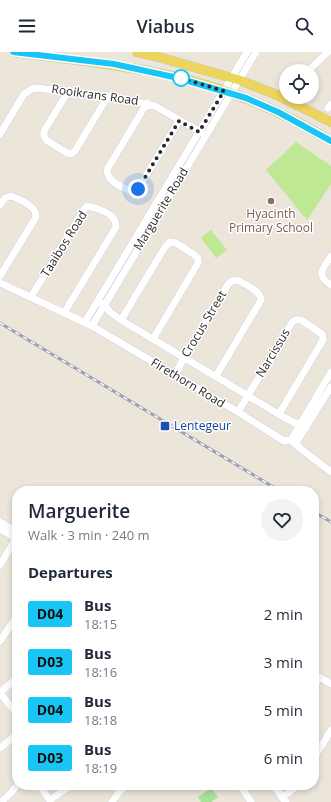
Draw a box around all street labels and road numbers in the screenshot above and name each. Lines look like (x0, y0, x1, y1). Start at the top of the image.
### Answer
street label: Rooikrans Road (51, 80, 140, 109)
street label: Marguerite Road (129, 164, 192, 253)
street label: Taaibos Road (36, 207, 91, 280)
street label: Crocus Street (177, 287, 230, 360)
street label: Narcissus (251, 325, 294, 380)
street label: Firethorn Road (148, 354, 229, 411)

